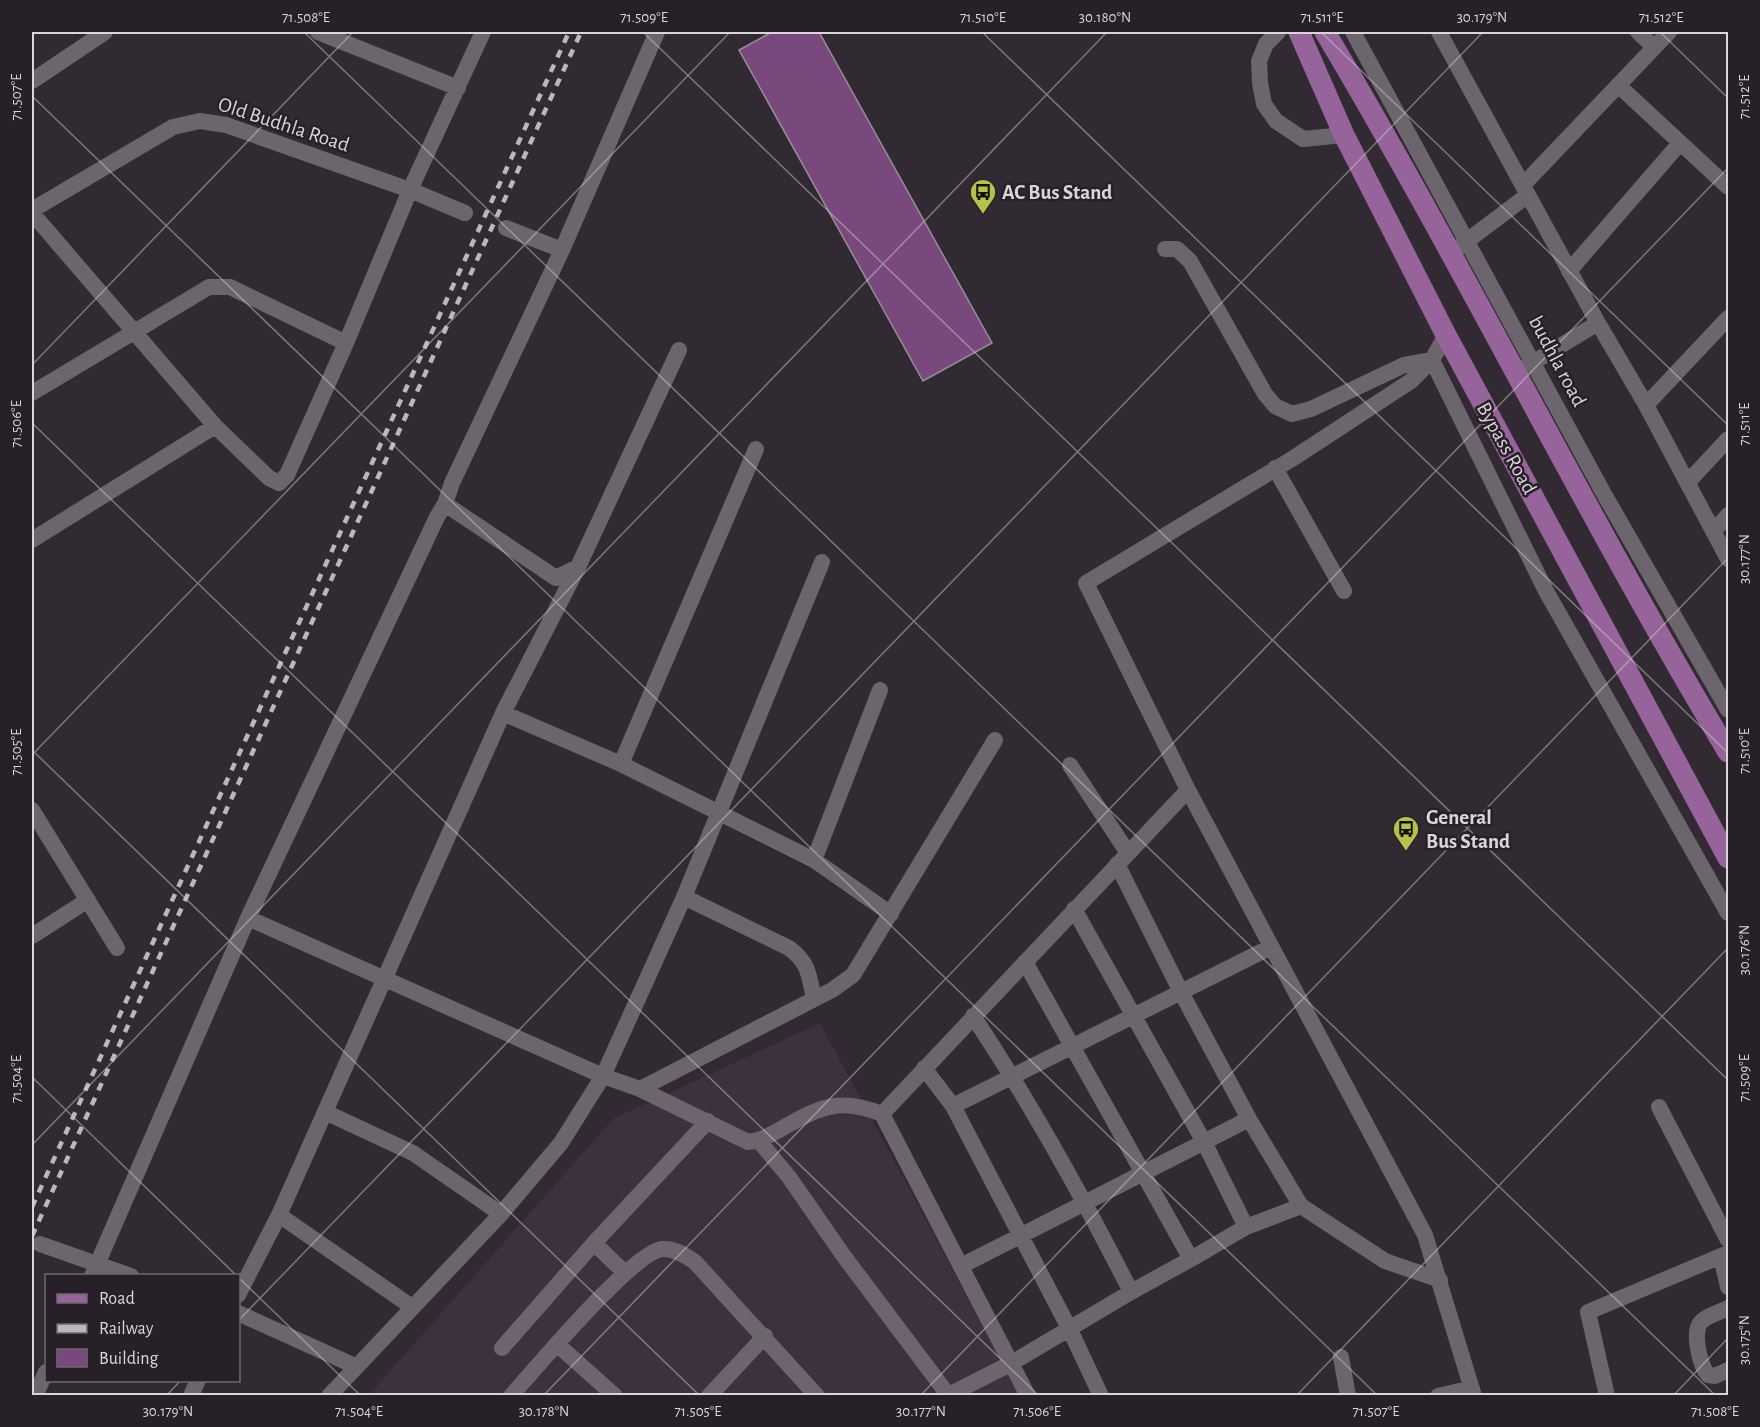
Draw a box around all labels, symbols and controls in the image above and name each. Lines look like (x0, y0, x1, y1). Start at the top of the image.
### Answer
text: 71.508°E (282, 10, 330, 25)
text: 71.509°E (620, 10, 668, 25)
text: 71.510°E (960, 10, 1006, 25)
text: 30.180°N (1079, 10, 1131, 25)
text: 71.511°E (1300, 10, 1344, 25)
text: 30.179°N (1457, 10, 1507, 25)
text: 71.512°E (1639, 10, 1683, 25)
text: 71.507°E (9, 74, 24, 120)
text: 71.512°E (1737, 75, 1752, 119)
street label: Old Budhla Road (216, 93, 352, 156)
bus stop icon: AC Bus Stand (968, 177, 998, 215)
place label: AC Bus Stand (1002, 182, 1112, 203)
street label: budhla road (1525, 312, 1590, 410)
street label: Bypass Road (1473, 399, 1540, 498)
text: 71.506°E (9, 400, 24, 448)
text: 71.511°E (1737, 402, 1752, 446)
text: 30.177°N (1737, 534, 1752, 584)
text: 71.510°E (1737, 728, 1752, 774)
text: 71.505°E (9, 729, 24, 775)
place label: General Bus Stand (1426, 807, 1510, 852)
bus stop icon: General Bus Stand (1391, 814, 1421, 852)
text: 30.176°N (1737, 925, 1752, 975)
text: 71.509°E (1737, 1054, 1752, 1102)
text: 71.504°E (9, 1055, 24, 1103)
legend (45, 1274, 240, 1382)
text: Road (99, 1290, 135, 1308)
text: 30.175°N (1737, 1315, 1752, 1365)
text: Railway (99, 1320, 154, 1338)
text: Building (99, 1350, 159, 1368)
text: 30.179°N (143, 1404, 193, 1419)
text: 71.504°E (335, 1404, 383, 1419)
text: 30.178°N (519, 1404, 569, 1419)
text: 71.505°E (675, 1404, 721, 1419)
text: 30.177°N (896, 1404, 946, 1419)
text: 71.506°E (1013, 1404, 1061, 1419)
text: 71.507°E (1353, 1404, 1399, 1419)
text: 71.508°E (1691, 1404, 1739, 1419)

